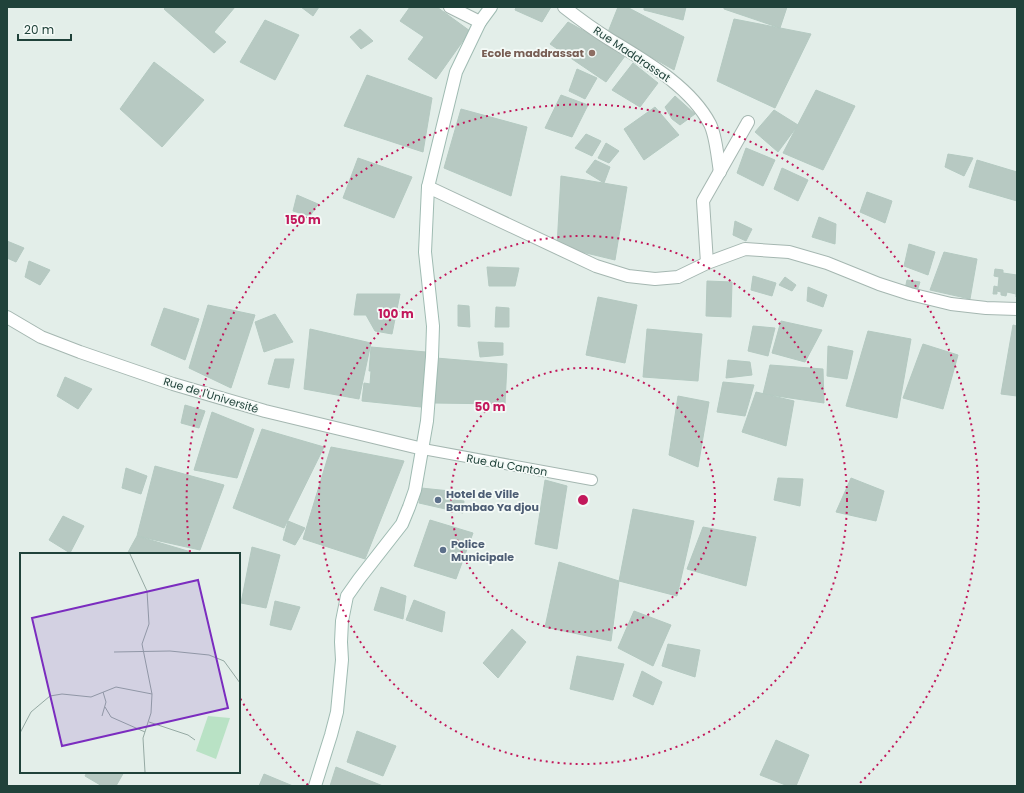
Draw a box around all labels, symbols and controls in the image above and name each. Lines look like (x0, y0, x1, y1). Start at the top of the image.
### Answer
scale bar (18, 16, 71, 42)
text: 20 m (24, 21, 54, 38)
street label: Rue Maddrassat (590, 22, 674, 86)
place label: Ecole maddrassat (482, 45, 585, 61)
marker: Ecole maddrassat (587, 48, 597, 58)
text: 150 m (285, 211, 321, 228)
text: 100 m (378, 305, 414, 322)
street label: Rue de l'Université (161, 373, 261, 417)
text: 50 m (475, 398, 506, 415)
street label: Rue du Canton (465, 450, 549, 480)
place label: Hotel de Ville Bambao Ya djou (446, 486, 539, 515)
centre of rings (576, 493, 590, 507)
marker: Hotel de Ville Bambao Ya djou (433, 495, 443, 505)
place label: Police Municipale (451, 536, 514, 565)
marker: Police Municipale (438, 545, 448, 555)
inset map (20, 553, 240, 773)

